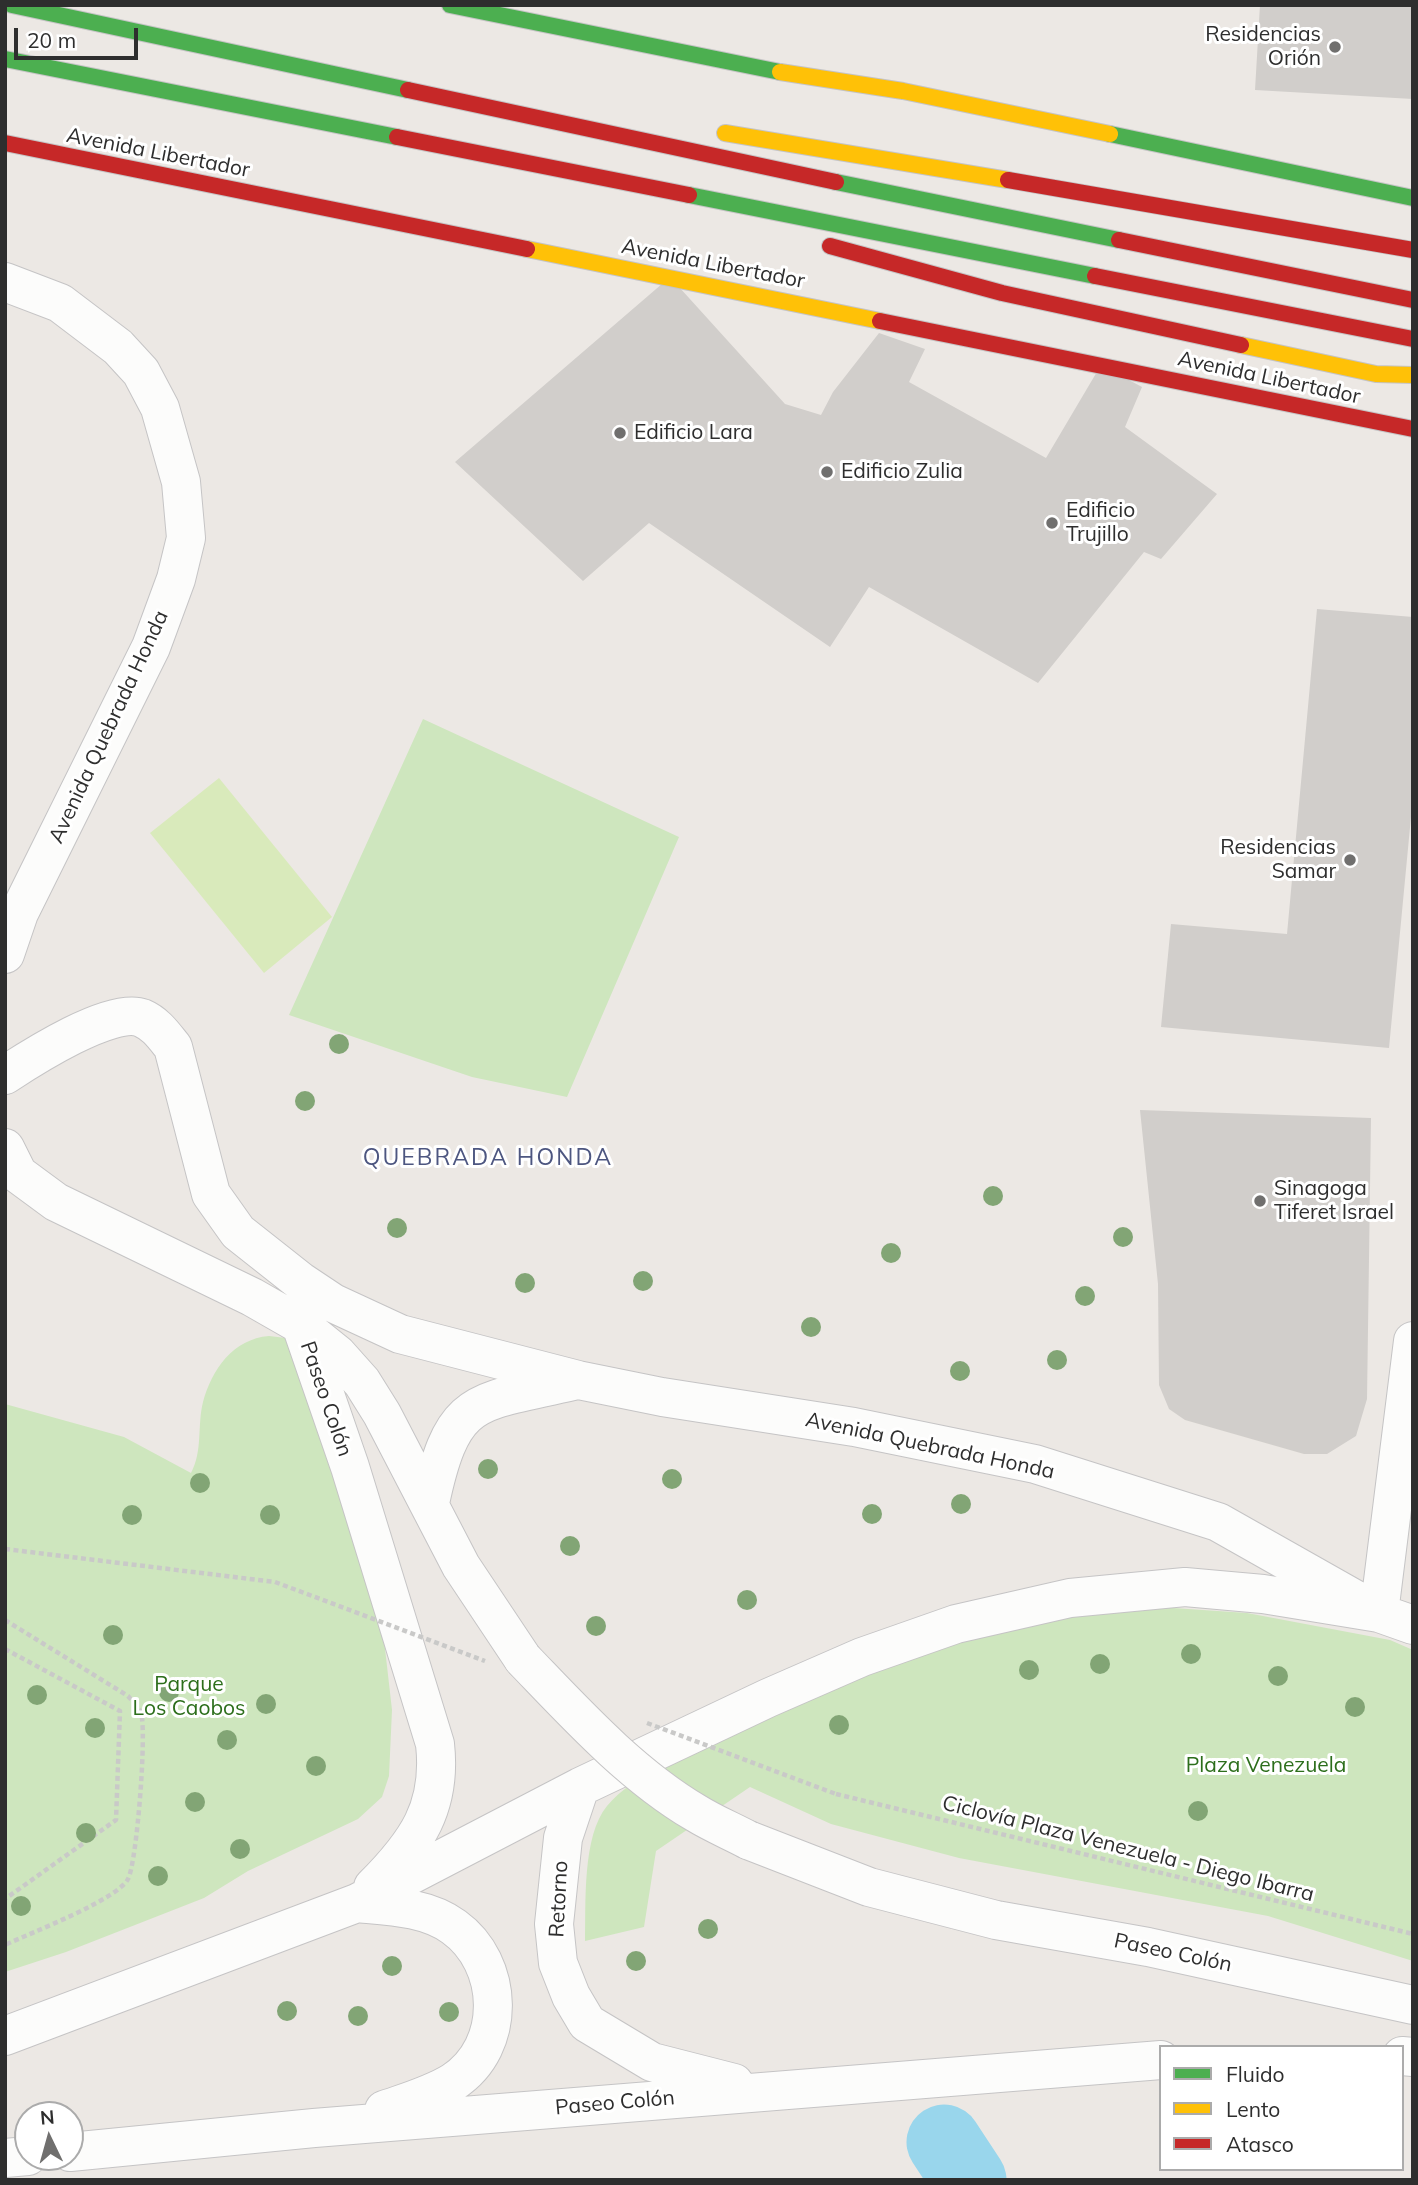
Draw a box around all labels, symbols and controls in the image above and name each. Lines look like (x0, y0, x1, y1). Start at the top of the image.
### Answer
scale bar (18, 14, 142, 58)
place label: Residencias Orión (1205, 22, 1321, 72)
text: 20 m (27, 27, 76, 53)
marker: Residencias Orión (1327, 39, 1343, 55)
street label: Avenida Libertador (64, 123, 252, 183)
street label: Avenida Libertador (619, 234, 807, 294)
street label: Avenida Libertador (1175, 346, 1363, 410)
place label: Edificio Lara (634, 420, 753, 446)
marker: Edificio Lara (612, 425, 628, 441)
place label: Edificio Zulia (841, 459, 963, 485)
marker: Edificio Zulia (819, 464, 835, 480)
place label: Edificio Trujillo (1066, 498, 1135, 548)
marker: Edificio Trujillo (1044, 515, 1060, 531)
street label: Avenida Quebrada Honda (44, 607, 174, 847)
place label: Residencias Samar (1220, 835, 1336, 885)
marker: Residencias Samar (1342, 852, 1358, 868)
district label: QUEBRADA HONDA (365, 1144, 611, 1172)
place label: Sinagoga Tiferet Israel (1274, 1176, 1394, 1226)
marker: Sinagoga Tiferet Israel (1252, 1193, 1268, 1209)
street label: Paseo Colón (295, 1338, 357, 1460)
street label: Avenida Quebrada Honda (803, 1407, 1057, 1485)
park label: Parque Los Caobos (133, 1672, 245, 1722)
park label: Plaza Venezuela (1186, 1753, 1346, 1779)
street label: Ciclovía Plaza Venezuela - Diego Ibarra (940, 1791, 1316, 1907)
street label: Retorno (544, 1860, 574, 1938)
street label: Paseo Colón (1112, 1928, 1234, 1978)
legend (1159, 2045, 1404, 2171)
text: Fluido (1226, 2061, 1285, 2087)
street label: Paseo Colón (554, 2085, 676, 2121)
text: Lento (1226, 2096, 1280, 2122)
north arrow (14, 2101, 84, 2171)
text: N (39, 2104, 56, 2130)
text: Atasco (1226, 2131, 1294, 2157)

